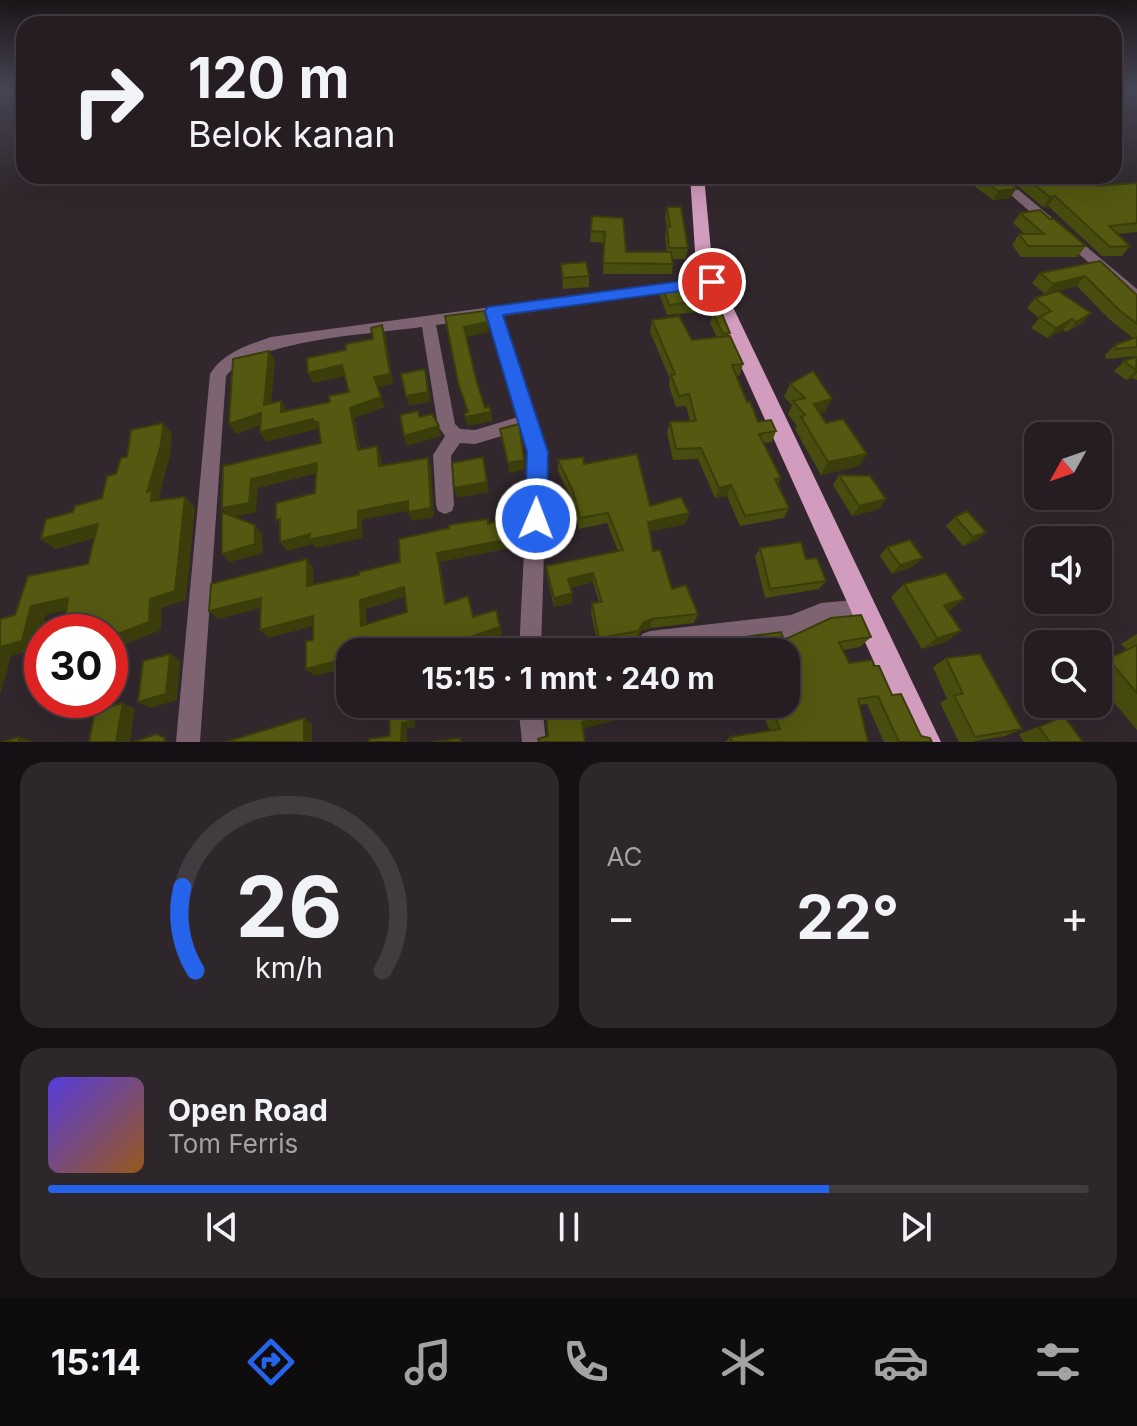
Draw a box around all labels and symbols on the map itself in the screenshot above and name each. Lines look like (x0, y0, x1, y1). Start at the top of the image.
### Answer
pin (678, 248, 746, 316)
north arrow (1024, 422, 1112, 510)
position arrow (494, 477, 578, 561)
speed limit sign: 30 (24, 614, 128, 718)

